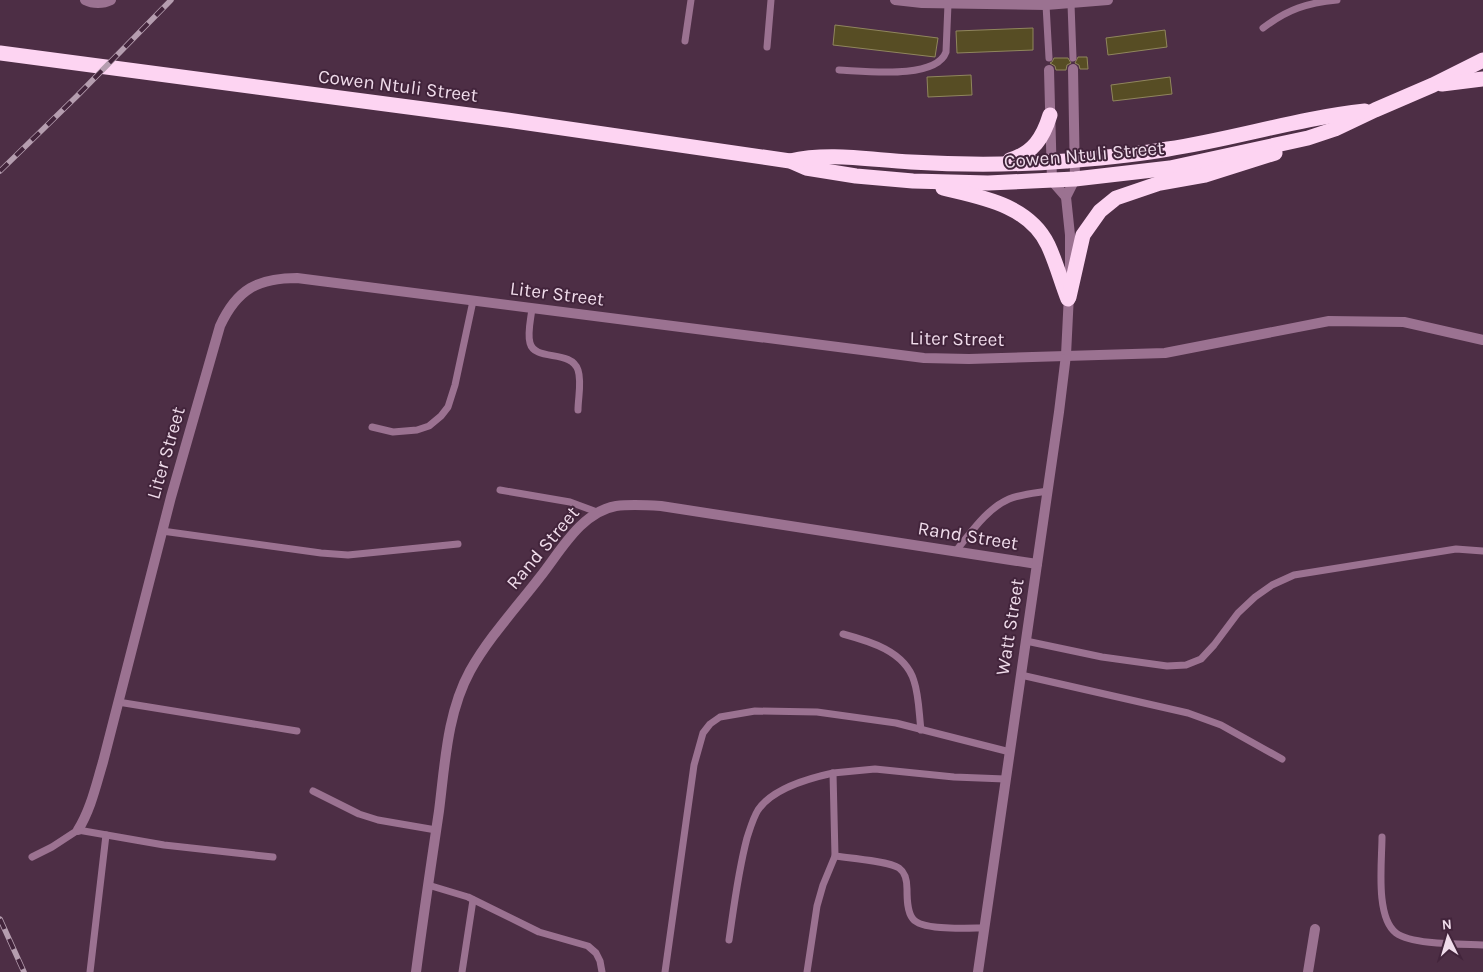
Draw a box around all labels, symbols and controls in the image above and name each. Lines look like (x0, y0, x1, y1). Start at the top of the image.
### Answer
street label: Cowen Ntuli Street (317, 65, 479, 107)
street label: Cowen Ntuli Street (1003, 137, 1165, 173)
street label: Liter Street (509, 277, 605, 311)
street label: Liter Street (909, 327, 1005, 351)
street label: Liter Street (142, 404, 190, 502)
street label: Rand Street (502, 502, 584, 594)
street label: Rand Street (916, 517, 1020, 555)
street label: Watt Street (991, 577, 1029, 677)
north arrow (1423, 912, 1473, 962)
text: N (1441, 916, 1453, 933)

